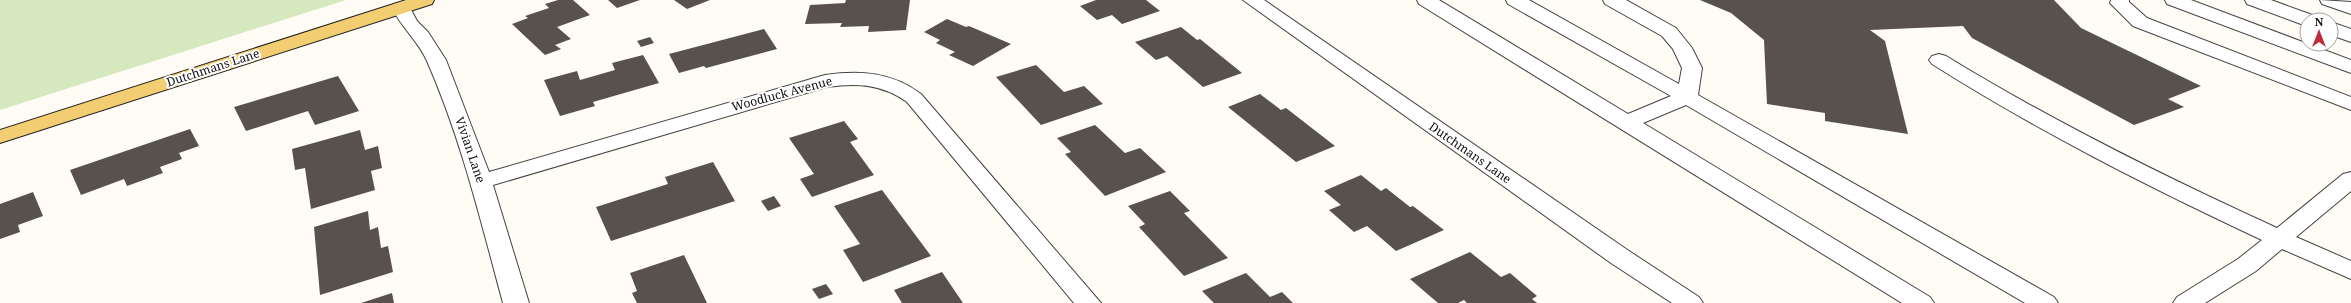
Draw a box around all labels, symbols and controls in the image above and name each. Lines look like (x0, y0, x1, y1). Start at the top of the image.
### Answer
north arrow (2299, 12, 2339, 52)
text: N (2315, 14, 2324, 29)
street label: Dutchmans Lane (164, 44, 262, 91)
street label: Woodluck Avenue (730, 72, 834, 115)
street label: Vivian Lane (451, 115, 490, 185)
street label: Dutchmans Lane (1426, 118, 1515, 187)

